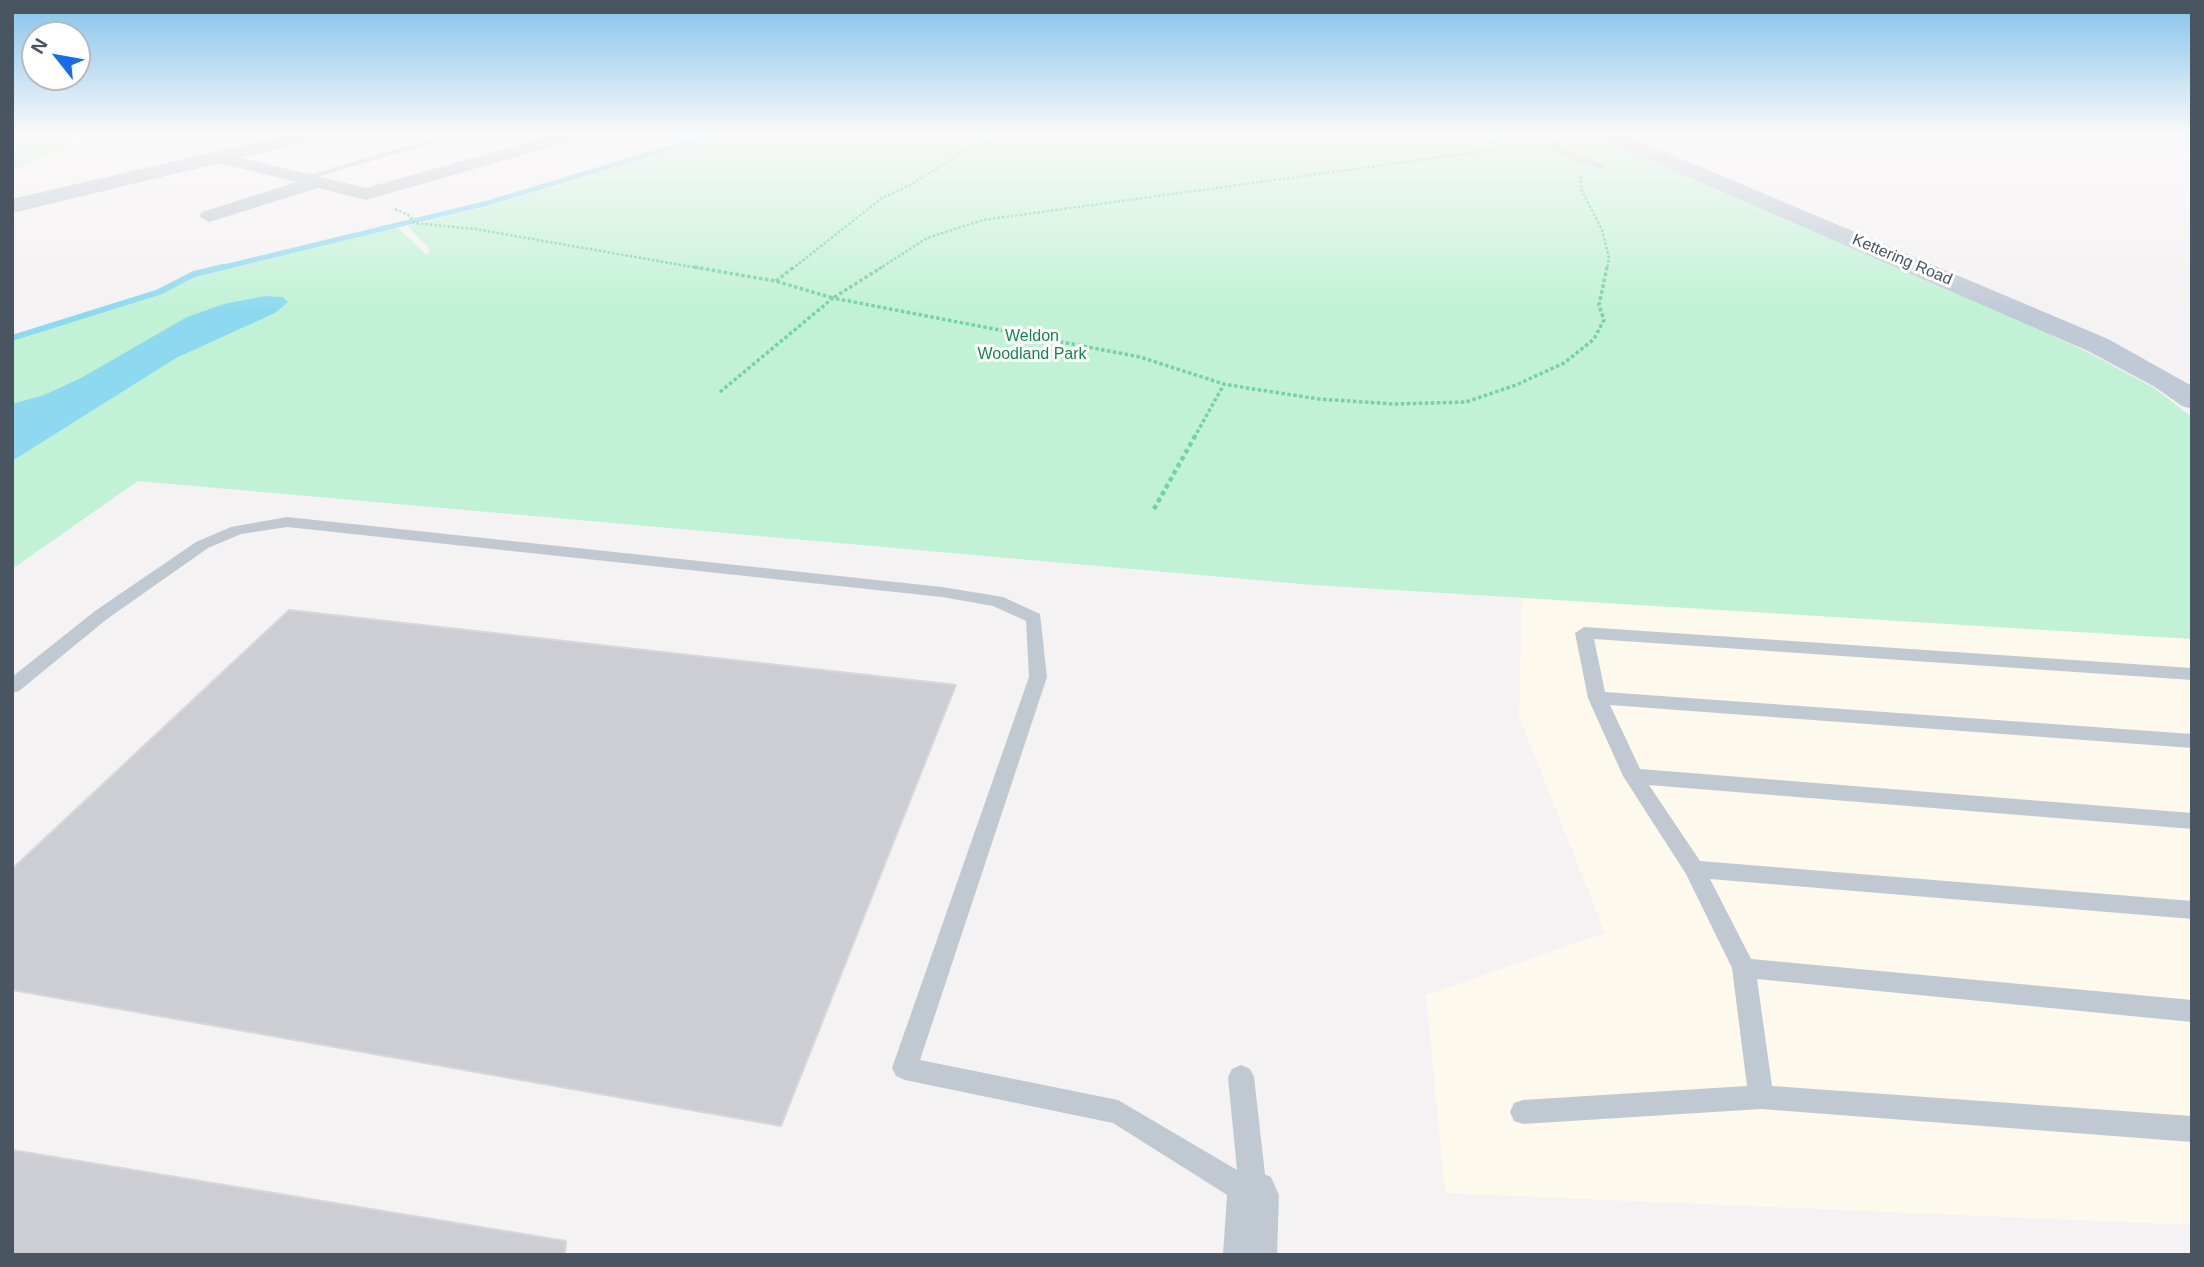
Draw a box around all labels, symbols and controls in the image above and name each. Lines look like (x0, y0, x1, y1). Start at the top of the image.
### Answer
north arrow (21, 21, 91, 91)
text: N (27, 35, 52, 57)
street label: Kettering Road (1849, 230, 1955, 290)
park label: Weldon Woodland Park (977, 327, 1087, 365)

